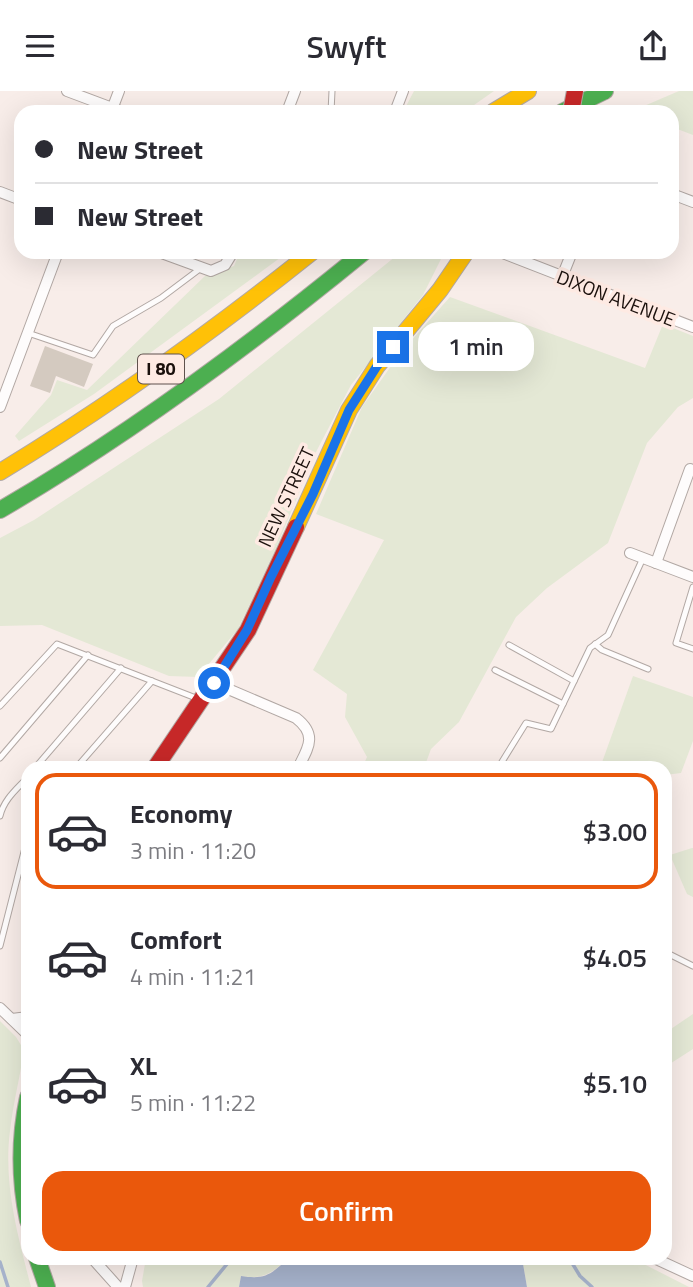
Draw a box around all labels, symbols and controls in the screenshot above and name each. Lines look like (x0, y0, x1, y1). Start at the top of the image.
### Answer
text: Swyft (307, 22, 386, 70)
icon: menu (21, 27, 59, 65)
icon: share (634, 27, 672, 65)
text: New Street (77, 130, 203, 169)
text: New Street (77, 197, 203, 236)
street label: DIXON AVENUE (553, 262, 680, 333)
callout: 1 min (418, 323, 533, 371)
text: 1 min (448, 329, 504, 364)
route end (377, 331, 409, 363)
road number: I 80 (138, 355, 184, 383)
street label: NEW STREET (250, 442, 321, 552)
route start (198, 667, 230, 699)
text: Economy (130, 794, 232, 833)
icon: car (46, 800, 109, 863)
text: $3.00 (583, 812, 647, 851)
text: 3 min · 11:20 (130, 833, 256, 868)
text: Comfort (130, 920, 222, 959)
icon: car (46, 926, 109, 989)
text: $4.05 (583, 938, 647, 977)
text: 4 min · 11:21 (130, 959, 256, 994)
text: XL (130, 1046, 157, 1085)
icon: car (46, 1052, 109, 1115)
text: $5.10 (583, 1064, 647, 1103)
text: 5 min · 11:22 (130, 1085, 256, 1120)
button: Confirm (42, 1171, 651, 1251)

